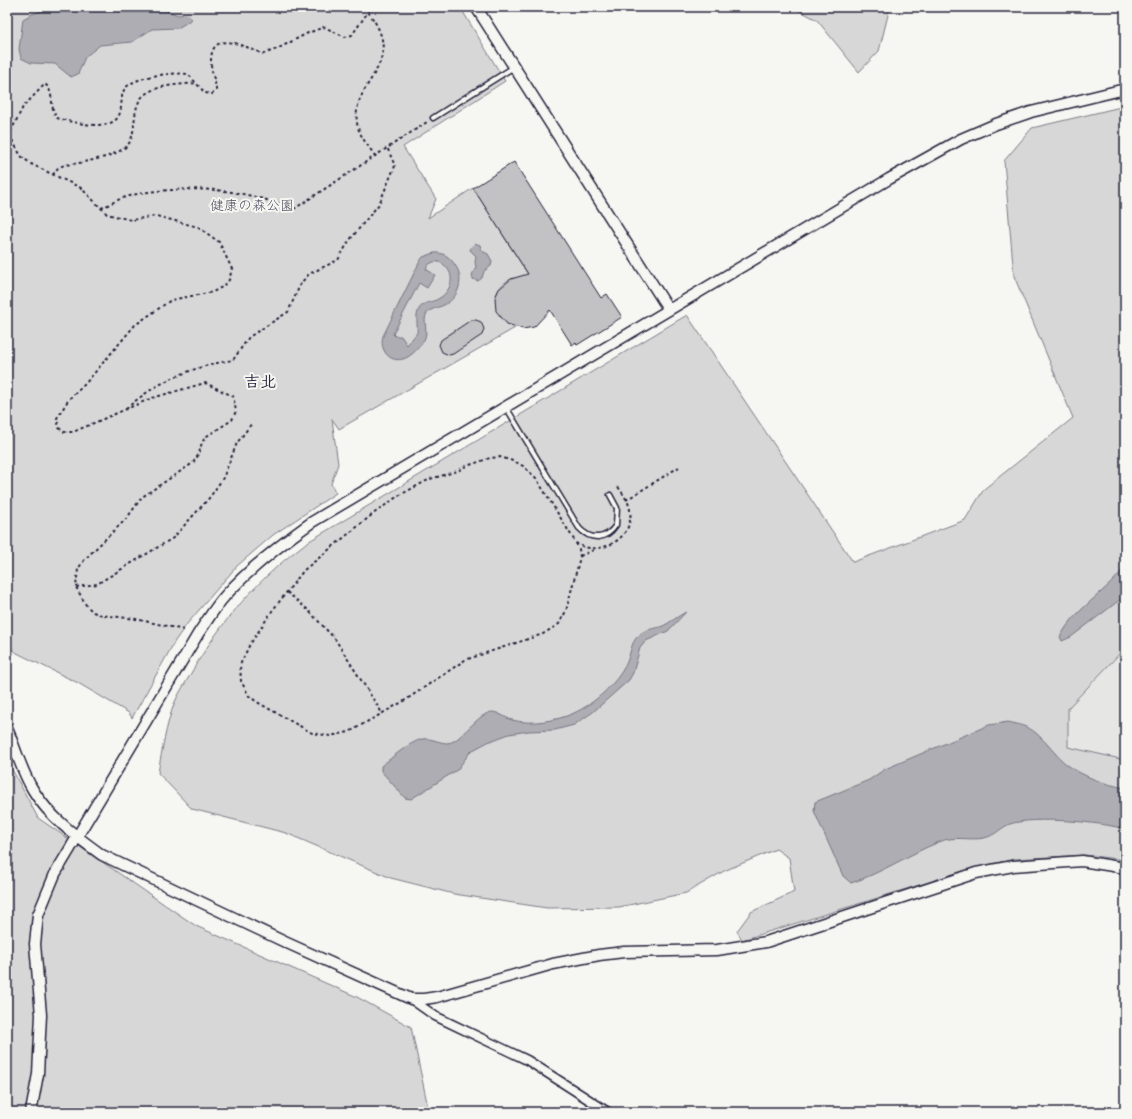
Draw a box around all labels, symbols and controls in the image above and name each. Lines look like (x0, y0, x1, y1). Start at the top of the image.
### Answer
park label: 健康の森公園 (210, 197, 294, 215)
district label: 吉北 (244, 372, 276, 393)

